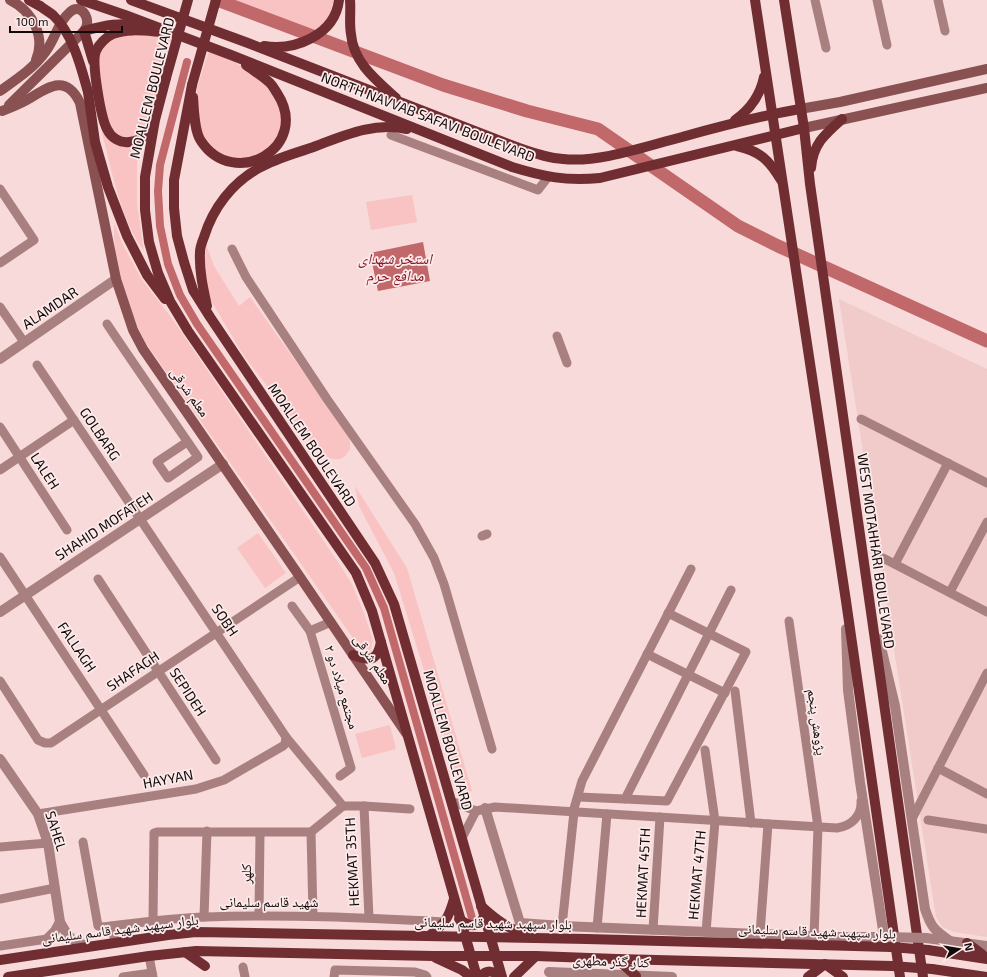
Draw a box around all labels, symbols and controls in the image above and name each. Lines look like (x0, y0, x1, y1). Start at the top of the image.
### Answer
scale bar (10, 8, 122, 34)
text: 100 m (16, 14, 48, 28)
street label: MOALLEM BOULEVARD (126, 15, 177, 160)
street label: NORTH NAVVAB SAFAVI BOULEVARD (319, 68, 537, 165)
water label: استخر شهدای مدافع حرم (358, 249, 433, 286)
street label: ALAMDAR (19, 283, 81, 332)
street label: معلم شرقی (166, 364, 214, 421)
street label: MOALLEM BOULEVARD (265, 380, 360, 510)
street label: GOLBARG (77, 404, 124, 463)
street label: LALEH (27, 449, 64, 492)
street label: WEST MOTAHHARI BOULEVARD (854, 452, 899, 650)
street label: SHAHID MOFATEH (52, 488, 156, 563)
street label: SOBH (209, 600, 242, 639)
street label: FALLAGH (55, 618, 100, 675)
street label: معلم شرقی (349, 631, 396, 688)
street label: مجتمع میلاد دو ۲ (320, 643, 363, 732)
street label: SHAFAGH (103, 647, 162, 694)
street label: SEPIDEH (167, 664, 210, 719)
street label: MOALLEM BOULEVARD (420, 668, 477, 812)
street label: پژوهش پنجم (802, 688, 831, 757)
street label: HAYYAN (141, 765, 195, 792)
street label: SAHEL (42, 809, 71, 853)
street label: HEKMAT 35TH (341, 817, 362, 907)
street label: HEKMAT 45TH (632, 828, 653, 918)
street label: HEKMAT 47TH (684, 829, 709, 920)
street label: کلهر (237, 864, 255, 885)
street label: شهید قاسم سلیمانی (220, 893, 318, 912)
street label: بلوار سپهبد شهید قاسم سلیمانی (40, 910, 200, 949)
street label: بلوار سپهبد شهید قاسم سلیمانی (414, 913, 572, 934)
street label: بلوار سپهبد شهید قاسم سلیمانی (738, 919, 896, 944)
north arrow (939, 929, 979, 969)
text: N (962, 942, 976, 952)
street label: کنار گذر مطهری (572, 951, 650, 971)

